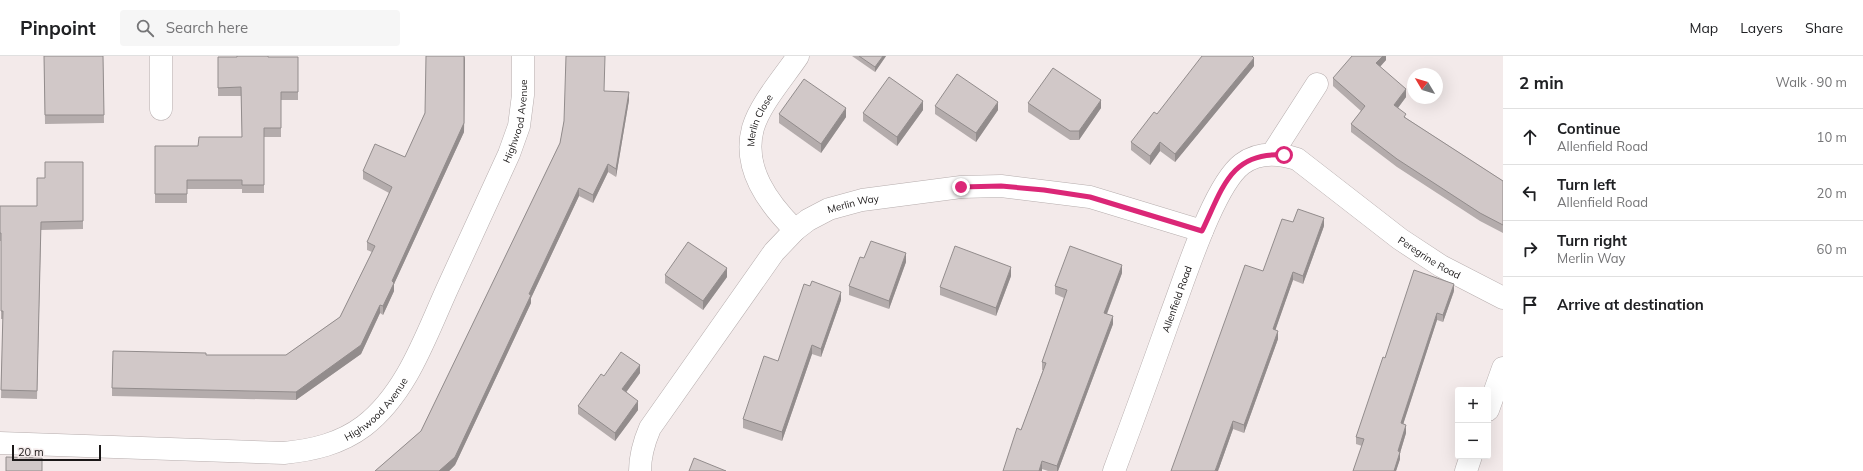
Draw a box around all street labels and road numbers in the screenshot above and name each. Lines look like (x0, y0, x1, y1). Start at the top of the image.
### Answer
street label: Highwood Avenue (499, 79, 530, 165)
street label: Merlin Close (744, 91, 775, 147)
street label: Merlin Way (826, 191, 880, 216)
street label: Peregrine Road (1396, 233, 1463, 282)
street label: Allenfield Road (1159, 264, 1195, 334)
street label: Highwood Avenue (342, 375, 410, 443)

